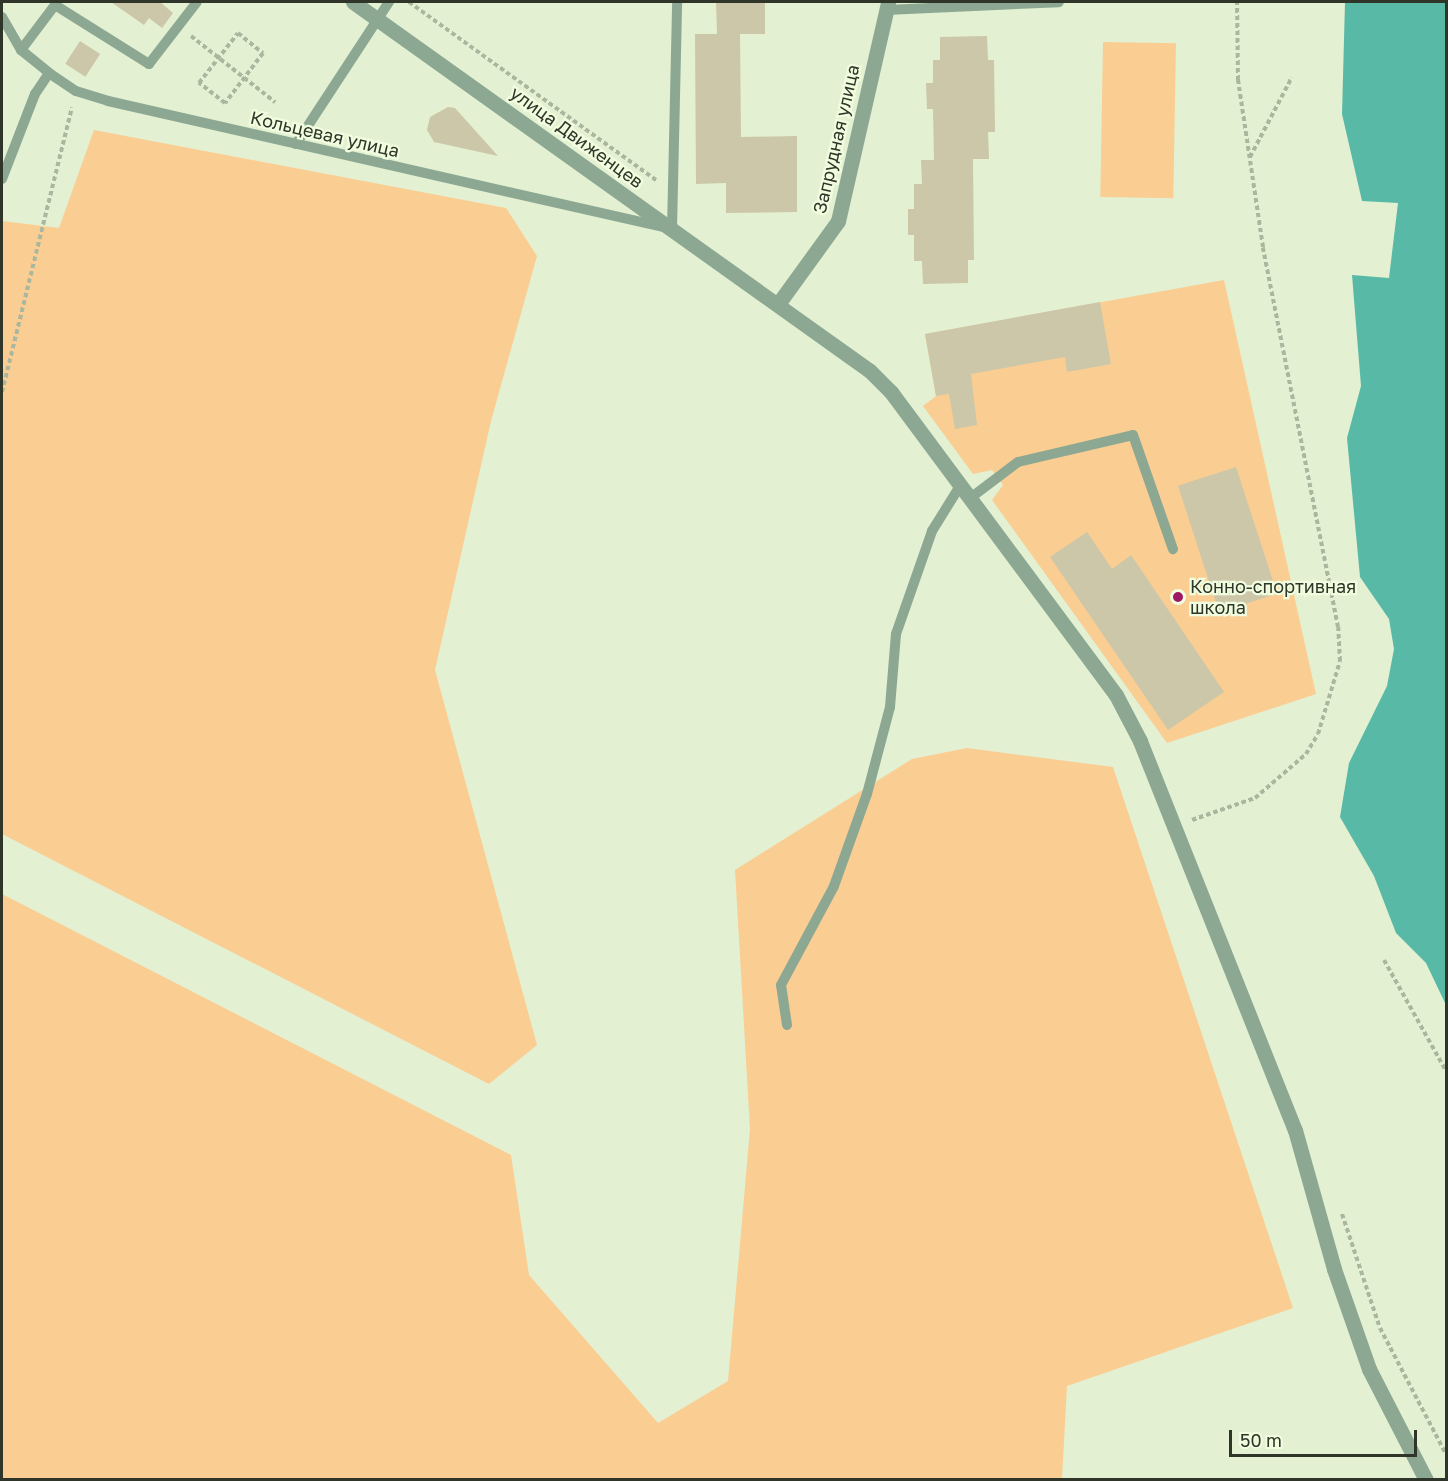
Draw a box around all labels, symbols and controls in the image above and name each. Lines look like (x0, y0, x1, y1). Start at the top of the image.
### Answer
street label: Запрудная улица (808, 62, 864, 216)
street label: улица Движенцев (506, 82, 648, 192)
street label: Кольцевая улица (248, 106, 402, 162)
place label: Конно-спортивная школа (1190, 576, 1356, 618)
marker: Конно-спортивная школа (1171, 590, 1185, 604)
scale bar (1232, 1418, 1420, 1456)
text: 50 m (1240, 1429, 1282, 1451)

